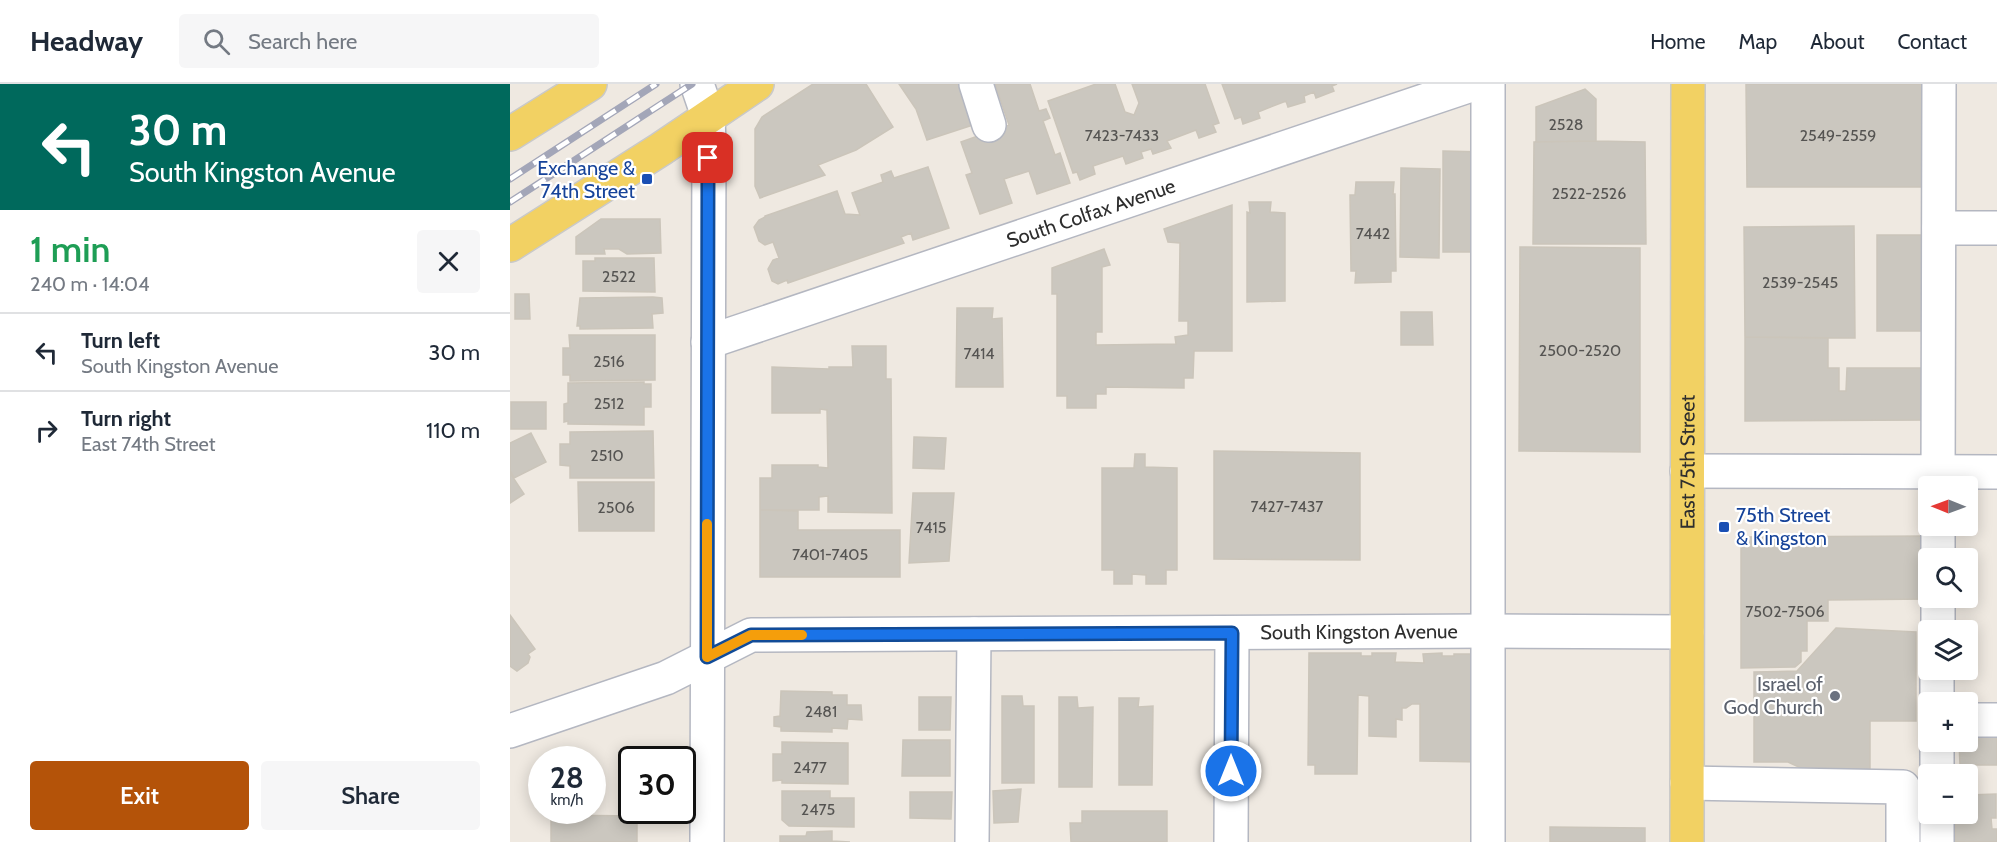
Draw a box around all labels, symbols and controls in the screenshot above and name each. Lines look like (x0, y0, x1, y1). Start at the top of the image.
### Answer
search box (179, 14, 599, 68)
text: Headway (30, 24, 143, 58)
icon: search (200, 25, 233, 58)
text: Search here (248, 28, 357, 55)
text: Home (1650, 29, 1706, 54)
text: Map (1739, 29, 1777, 54)
text: About (1810, 29, 1864, 54)
text: Contact (1897, 29, 1967, 54)
text: 30 m (129, 104, 227, 156)
icon: left (30, 108, 108, 186)
house number: 2528 (1548, 115, 1584, 134)
house number: 7423-7433 (1085, 126, 1159, 145)
house number: 2549-2559 (1800, 126, 1876, 145)
pin (682, 132, 733, 183)
icon: arrive (691, 141, 724, 174)
text: South Kingston Avenue (129, 156, 396, 189)
place label: Exchange & 74th Street (537, 156, 635, 203)
marker: Exchange & 74th Street (640, 172, 654, 186)
street label: South Colfax Avenue (1003, 173, 1178, 253)
house number: 2522-2526 (1552, 184, 1626, 203)
house number: 7442 (1356, 224, 1390, 243)
text: 1 min (30, 227, 110, 271)
button: close (417, 230, 480, 293)
house number: 2522 (602, 267, 636, 286)
text: 240 m · 14:04 (30, 272, 150, 296)
house number: 2539-2545 (1762, 273, 1838, 292)
text: Turn left (81, 327, 160, 354)
icon: left (30, 336, 63, 369)
text: 30 m (428, 339, 480, 366)
house number: 2500-2520 (1539, 341, 1621, 360)
house number: 7414 (963, 344, 995, 363)
house number: 2516 (593, 352, 625, 371)
text: South Kingston Avenue (81, 354, 278, 378)
house number: 2512 (594, 394, 624, 413)
street label: East 75th Street (1675, 394, 1700, 529)
text: Turn right (81, 405, 171, 432)
icon: right (30, 414, 63, 447)
text: 110 m (426, 417, 480, 444)
text: East 74th Street (81, 432, 216, 456)
house number: 2510 (590, 446, 624, 465)
north arrow (1918, 476, 1978, 536)
map controls (1918, 476, 1978, 824)
house number: 7427-7437 (1251, 497, 1323, 516)
house number: 2506 (597, 498, 635, 517)
place label: 75th Street & Kingston (1736, 503, 1831, 550)
house number: 7415 (916, 518, 946, 537)
marker: 75th Street & Kingston (1717, 520, 1731, 534)
house number: 7401-7405 (792, 545, 868, 564)
button: search (1918, 548, 1978, 608)
house number: 7502-7506 (1745, 602, 1825, 621)
street label: South Kingston Avenue (1260, 619, 1458, 644)
button: layers (1918, 620, 1978, 680)
place label: Israel of God Church (1723, 672, 1823, 719)
marker: Israel of God Church (1828, 689, 1842, 703)
button: + (1918, 692, 1978, 752)
house number: 2481 (805, 702, 837, 721)
position arrow (1199, 739, 1263, 803)
speed limit sign: 30 (618, 746, 696, 824)
house number: 2477 (793, 758, 827, 777)
text: 28 (550, 759, 584, 796)
button: Exit (30, 761, 249, 830)
button: Share (261, 761, 480, 830)
button: − (1918, 764, 1978, 824)
text: km/h (551, 791, 583, 809)
house number: 2475 (801, 800, 835, 819)

